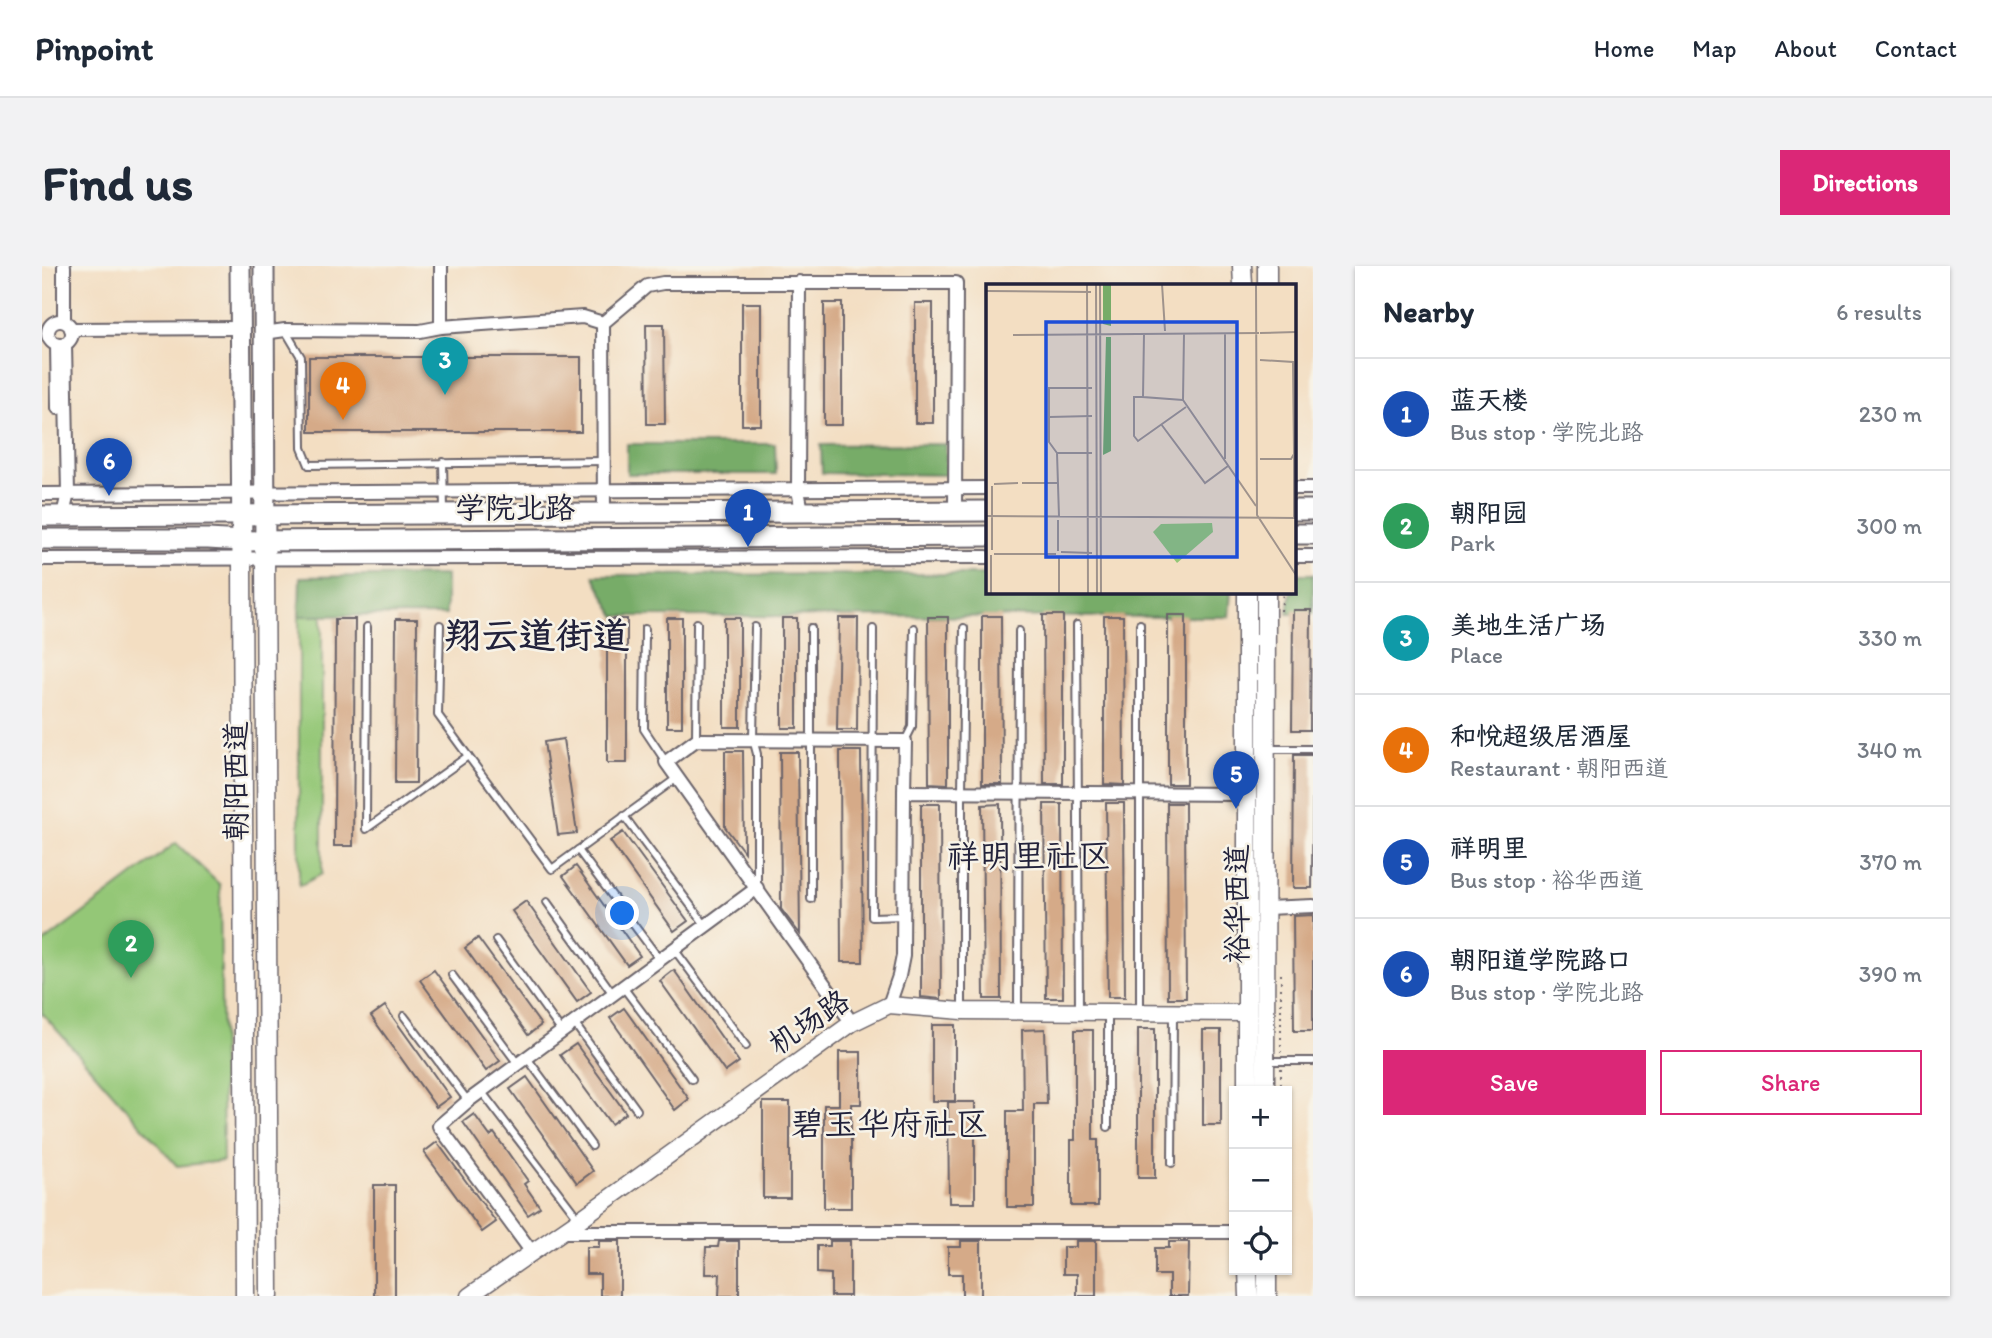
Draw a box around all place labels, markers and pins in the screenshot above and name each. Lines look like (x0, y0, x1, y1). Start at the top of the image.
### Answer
pin: 3 (422, 337, 468, 395)
pin: 4 (320, 362, 366, 420)
pin: 6 (86, 438, 132, 496)
pin: 1 (725, 489, 771, 547)
pin: 5 (1213, 751, 1259, 809)
pin: 2 (108, 920, 154, 978)

